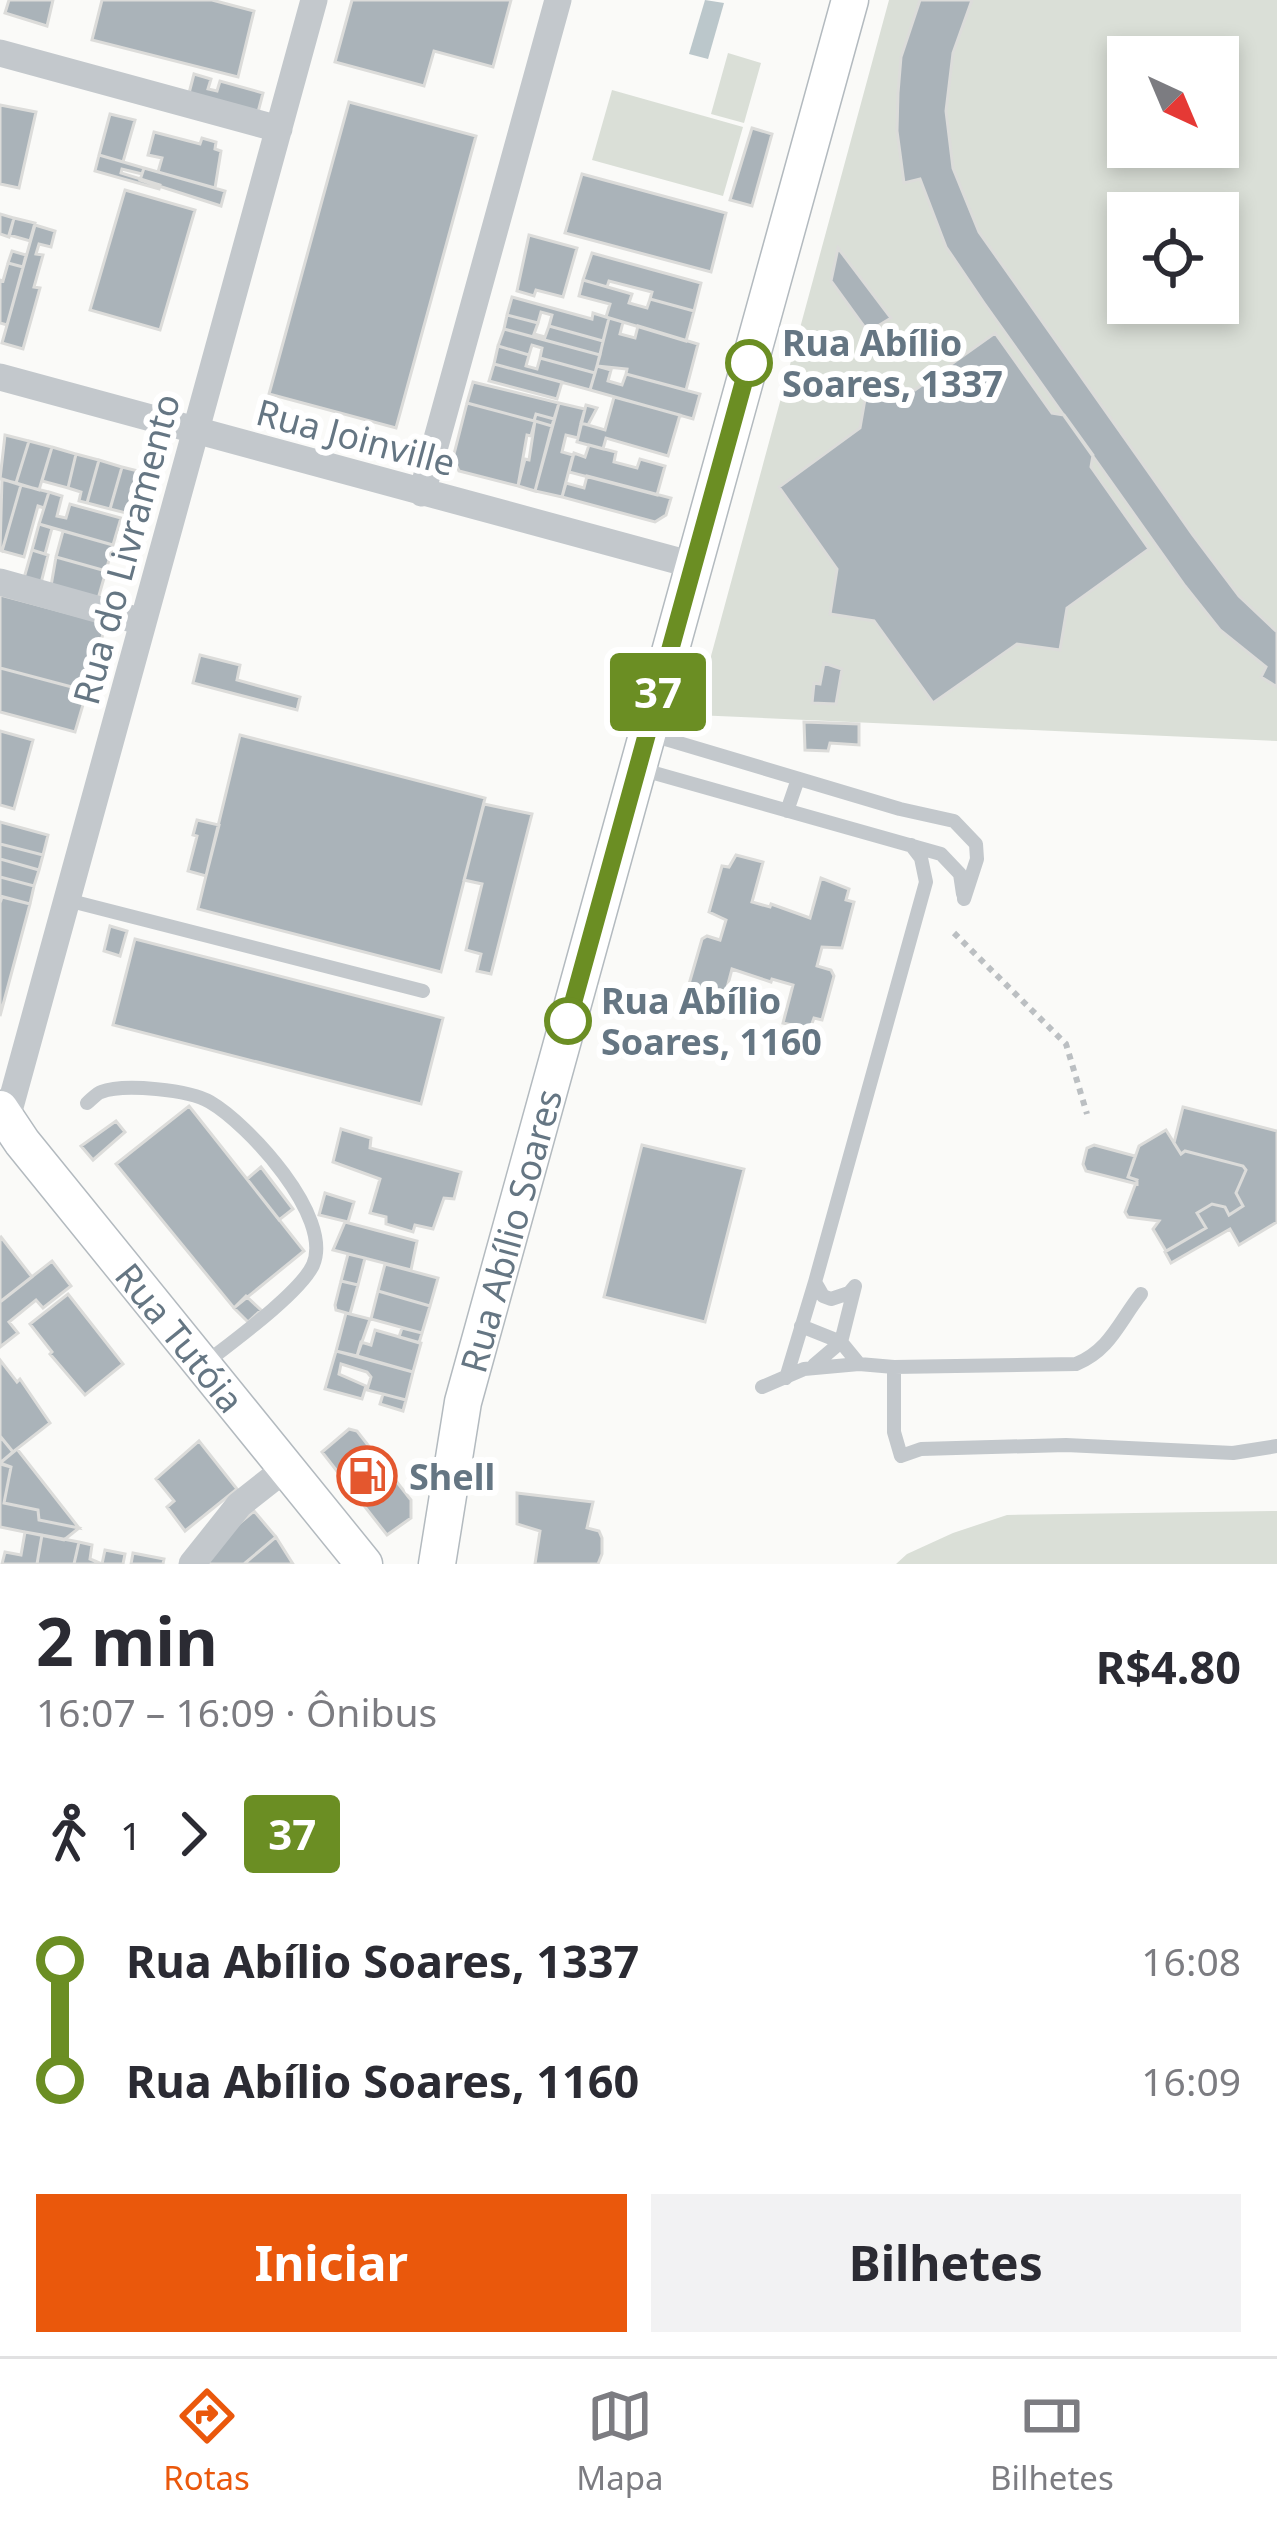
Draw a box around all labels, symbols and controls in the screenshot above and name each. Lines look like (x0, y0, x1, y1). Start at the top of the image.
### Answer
north arrow (1107, 36, 1239, 168)
map controls (1107, 36, 1239, 324)
button: locate (1107, 192, 1239, 324)
place label: Rua Abílio Soares, 1337 (782, 318, 1003, 408)
marker: Rua Abílio Soares, 1337 (727, 341, 771, 385)
street label: Rua Joinville (251, 387, 461, 487)
street label: Rua do Livramento (61, 388, 191, 710)
line badge: 37 (604, 653, 712, 731)
text: 37 (634, 663, 682, 720)
place label: Rua Abílio Soares, 1160 (601, 976, 822, 1066)
marker: Rua Abílio Soares, 1160 (546, 999, 590, 1043)
street label: Rua Abílio Soares (448, 1083, 573, 1378)
street label: Rua Tutóia (105, 1252, 256, 1422)
fuel station icon: Shell (336, 1445, 398, 1507)
place label: Shell (409, 1452, 495, 1501)
text: 2 min (36, 1595, 218, 1685)
text: R$4.80 (1096, 1636, 1241, 1697)
text: 16:07 – 16:09 · Ônibus (36, 1685, 437, 1738)
icon: walk (36, 1801, 102, 1867)
icon: forward (160, 1801, 226, 1867)
text: 37 (268, 1805, 316, 1862)
text: 1 (120, 1808, 142, 1861)
text: Rua Abílio Soares, 1337 (126, 1930, 639, 1991)
text: 16:08 (1141, 1934, 1241, 1987)
text: Rua Abílio Soares, 1160 (126, 2050, 639, 2111)
text: 16:09 (1141, 2054, 1241, 2107)
button: Iniciar (36, 2194, 627, 2332)
button: Bilhetes (651, 2194, 1241, 2332)
tab: Rotas (163, 2383, 250, 2500)
tab: Mapa (576, 2383, 664, 2500)
tab: Bilhetes (990, 2383, 1114, 2500)

